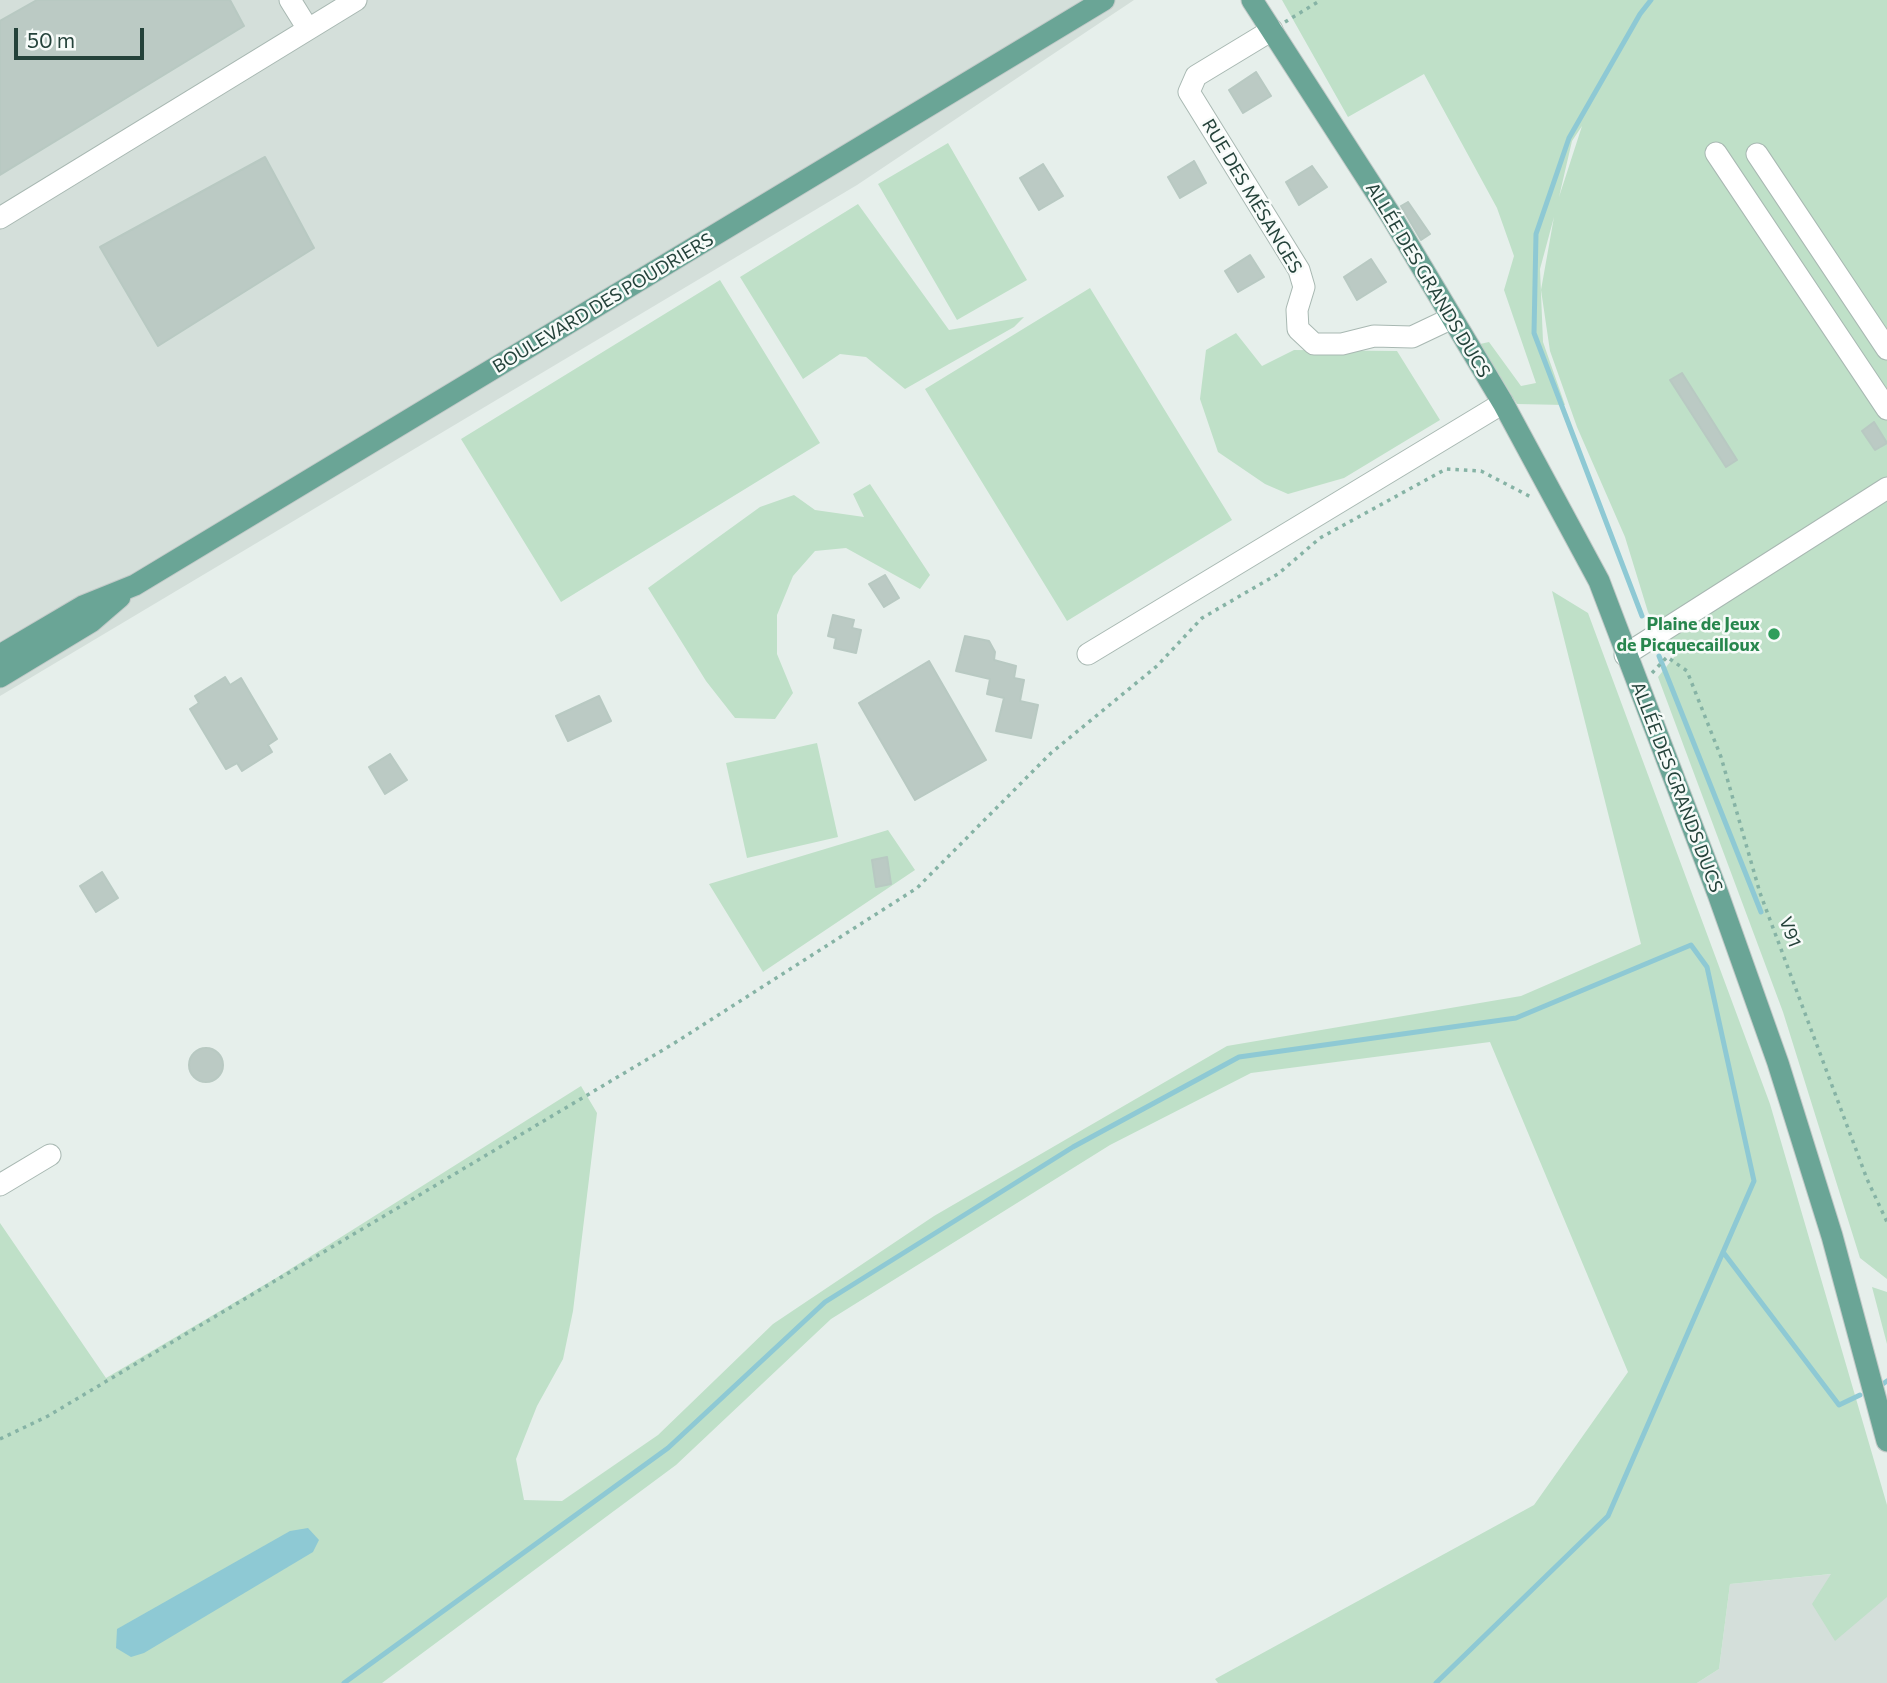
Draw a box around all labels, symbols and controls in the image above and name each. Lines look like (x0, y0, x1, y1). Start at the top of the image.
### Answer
scale bar (18, 14, 147, 58)
text: 50 m (27, 27, 75, 52)
street label: RUE DES MÉSANGES (1197, 115, 1307, 277)
street label: ALLÉE DES GRANDS DUCS (1361, 179, 1495, 381)
street label: BOULEVARD DES POUDRIERS (489, 228, 717, 378)
place label: Plaine de Jeux de Picquecailloux (1617, 613, 1760, 656)
marker: Plaine de Jeux de Picquecailloux (1766, 626, 1782, 642)
street label: ALLÉE DES GRANDS DUCS (1627, 679, 1727, 895)
street label: V91 (1774, 914, 1806, 950)

